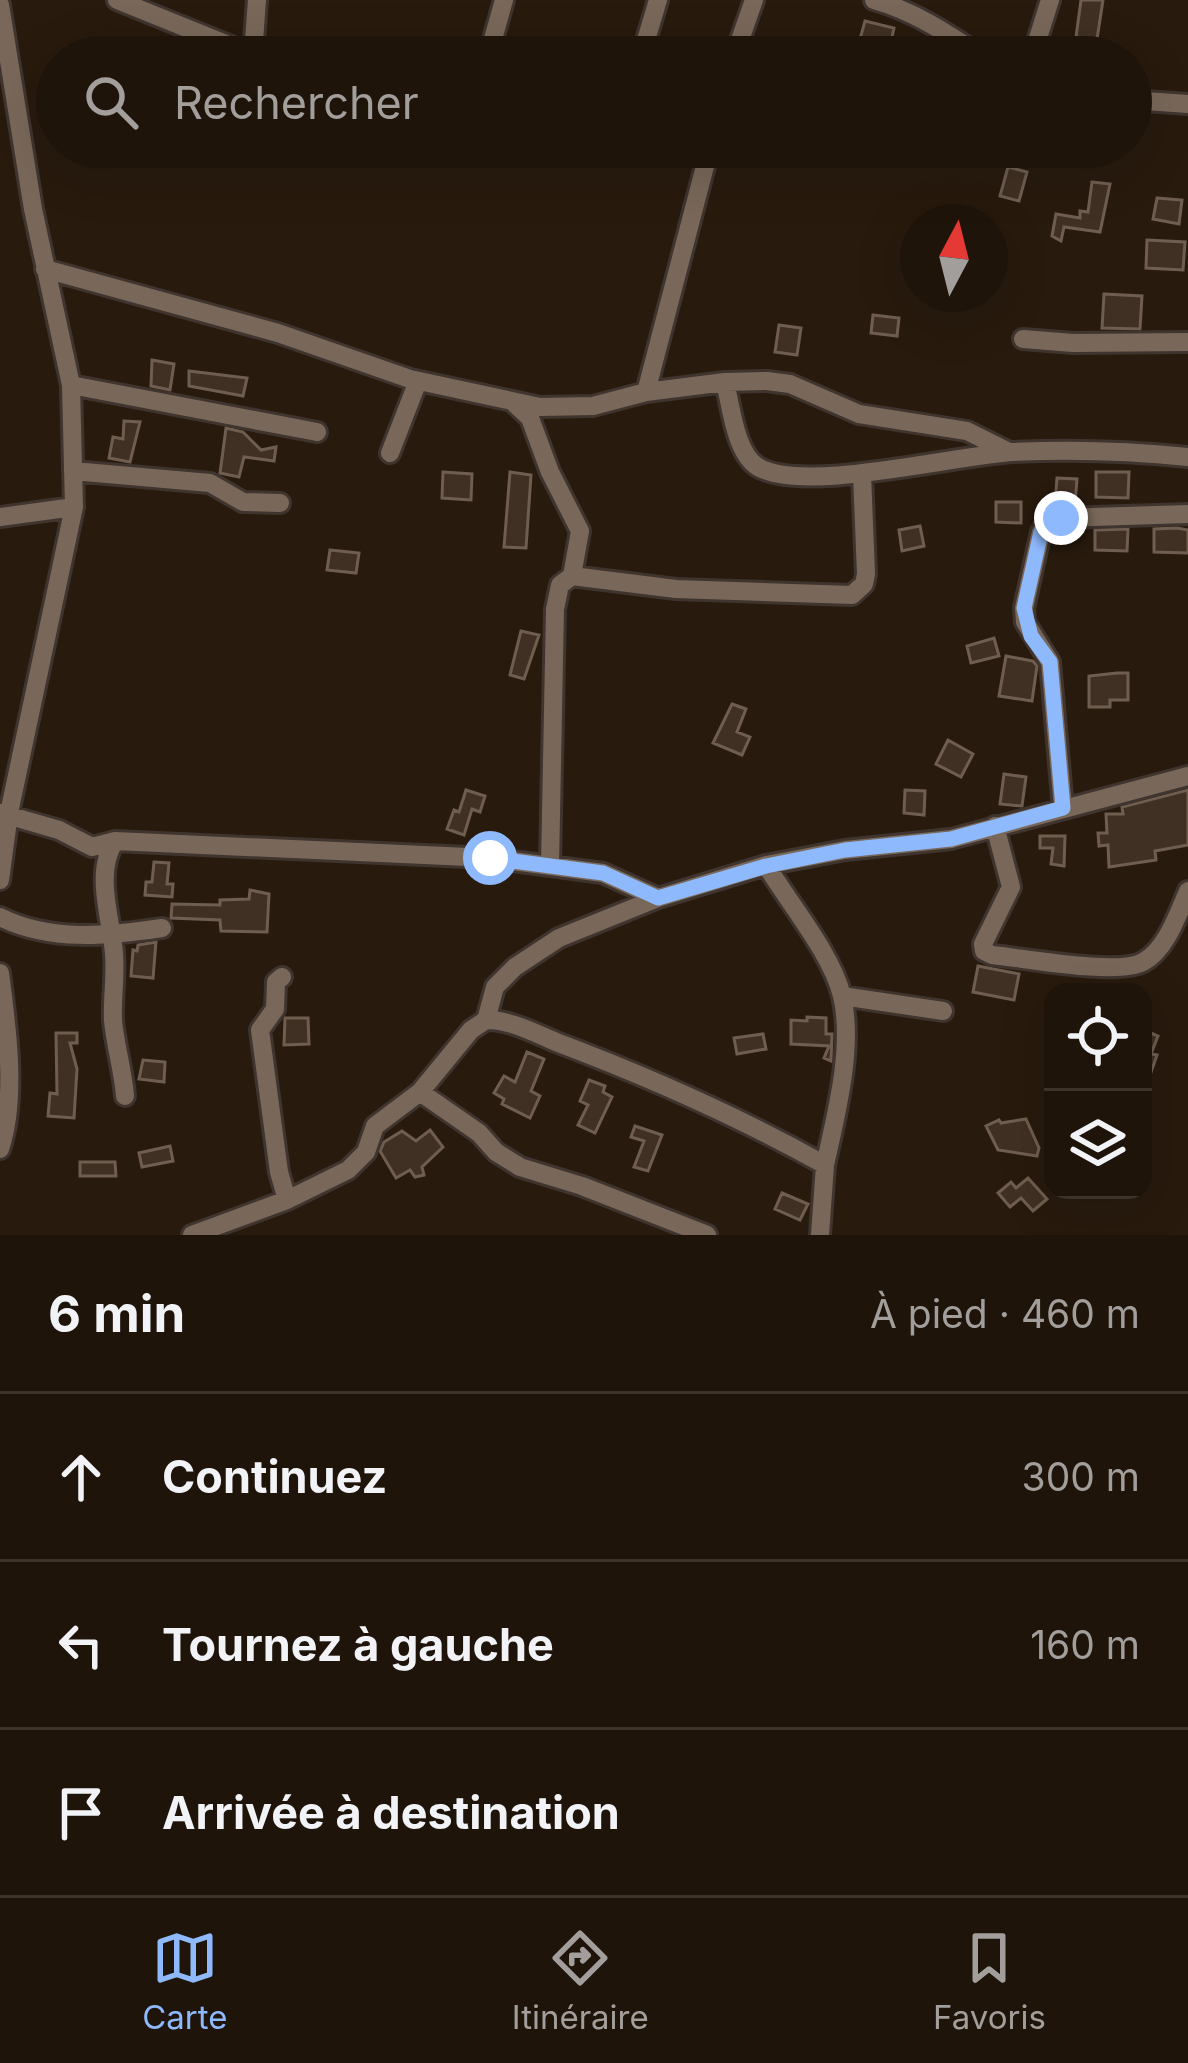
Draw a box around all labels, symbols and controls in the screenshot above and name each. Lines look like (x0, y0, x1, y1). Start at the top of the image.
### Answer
search box (36, 36, 1152, 168)
icon: search (78, 69, 144, 135)
text: Rechercher (174, 75, 419, 130)
north arrow (900, 204, 1008, 312)
route end (1034, 491, 1088, 545)
route start (463, 831, 517, 885)
map controls (1044, 983, 1152, 1199)
button: locate (1044, 983, 1152, 1091)
button: layers (1044, 1091, 1152, 1199)
text: 6 min (48, 1283, 185, 1344)
text: À pied · 460 m (870, 1290, 1140, 1337)
icon: ahead (48, 1444, 114, 1510)
text: Continuez (162, 1449, 387, 1504)
text: 300 m (1022, 1453, 1140, 1500)
icon: left (48, 1612, 114, 1678)
text: Tournez à gauche (162, 1617, 554, 1672)
text: 160 m (1030, 1621, 1140, 1668)
icon: arrive (48, 1780, 114, 1846)
text: Arrivée à destination (162, 1785, 620, 1840)
tab: Carte (142, 1925, 227, 2037)
tab: Itinéraire (512, 1925, 649, 2037)
tab: Favoris (933, 1925, 1046, 2037)

